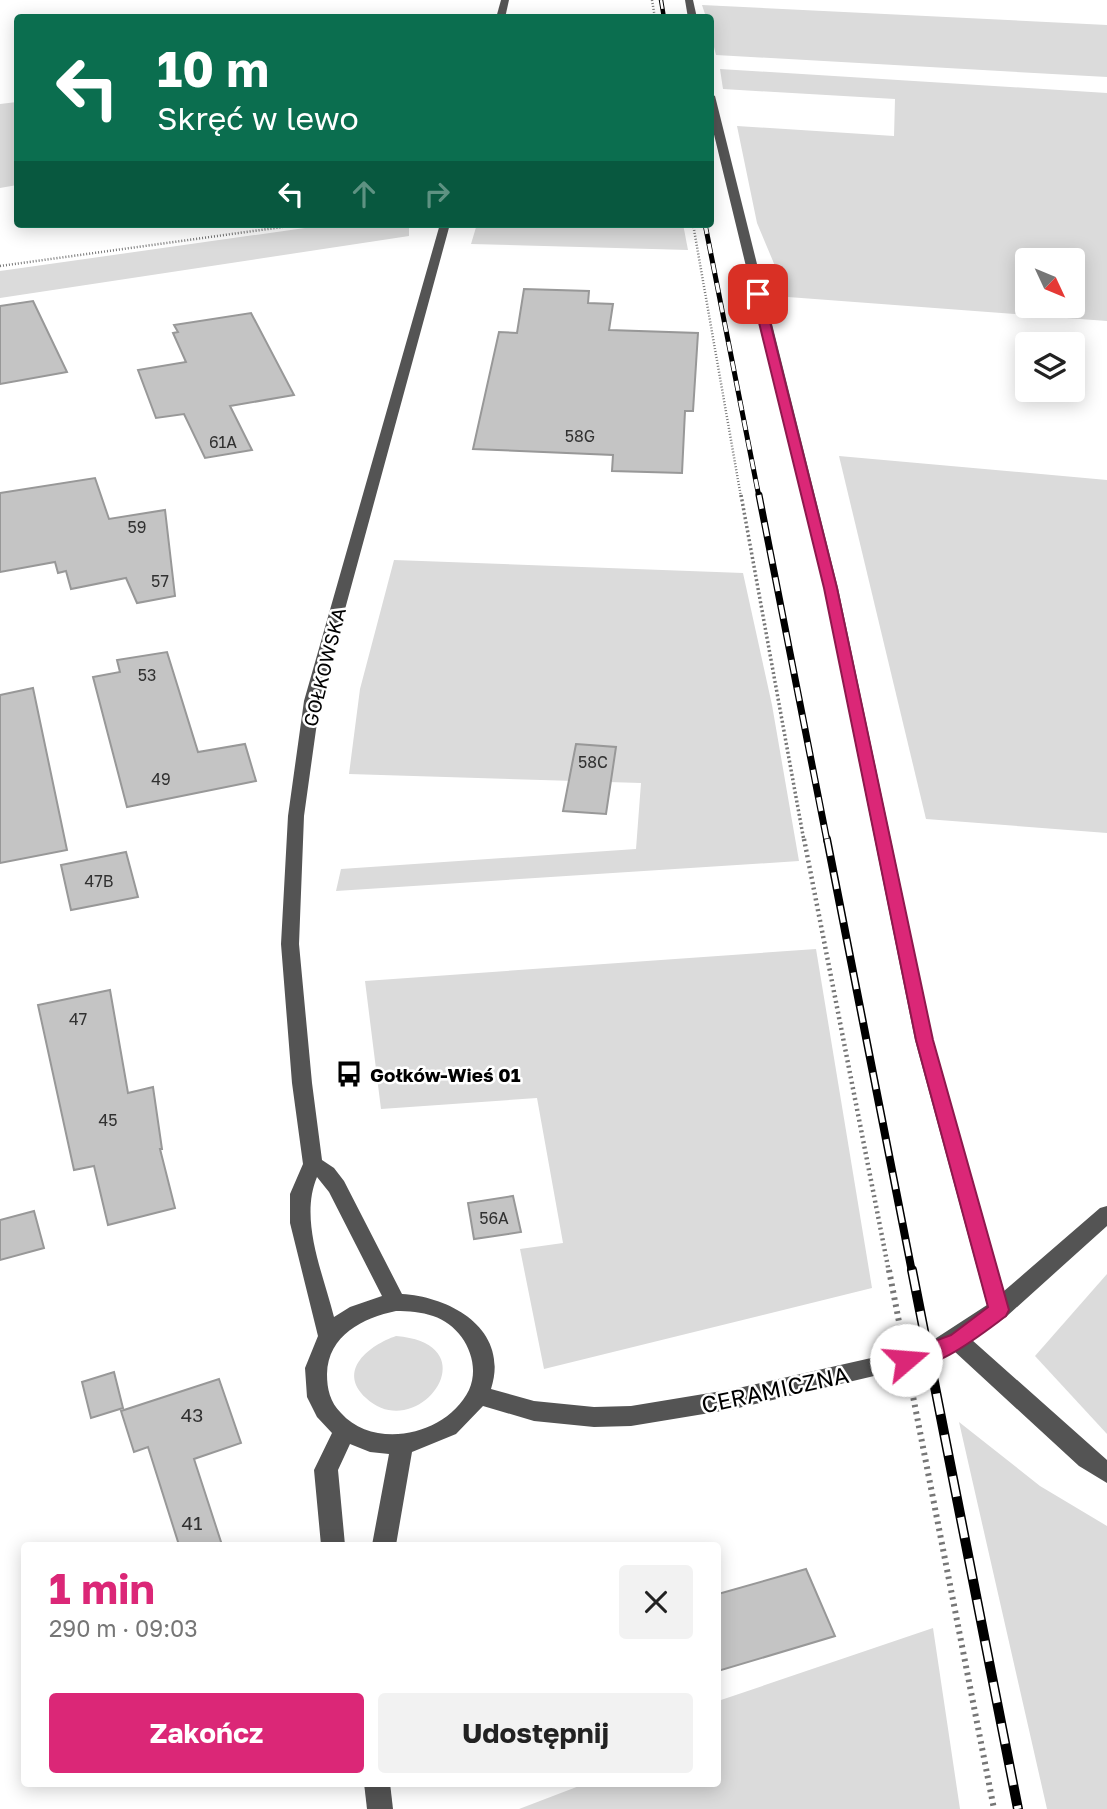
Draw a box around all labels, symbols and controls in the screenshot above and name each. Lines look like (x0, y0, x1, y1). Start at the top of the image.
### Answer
text: 10 m (157, 39, 269, 98)
icon: left (42, 42, 133, 133)
text: Skręć w lewo (157, 99, 359, 137)
icon: left (272, 175, 310, 213)
icon: ahead (345, 175, 383, 213)
icon: right (418, 175, 456, 213)
north arrow (1015, 248, 1085, 318)
map controls (1015, 248, 1085, 402)
pin (728, 264, 788, 324)
icon: arrive (739, 275, 777, 313)
button: layers (1015, 332, 1085, 402)
house number: 58G (565, 426, 595, 446)
house number: 61A (209, 432, 237, 452)
house number: 59 (128, 517, 146, 537)
house number: 57 (151, 571, 169, 591)
street label: GOŁKOWSKA (298, 605, 350, 729)
house number: 53 (138, 665, 156, 685)
house number: 58C (578, 752, 608, 772)
house number: 49 (151, 769, 171, 789)
house number: 47B (85, 871, 113, 891)
house number: 47 (69, 1009, 87, 1029)
bus stop icon: Gołków-Wieś 01 (334, 1059, 364, 1089)
place label: Gołków-Wieś 01 (370, 1063, 521, 1086)
house number: 45 (98, 1110, 118, 1130)
house number: 56A (479, 1208, 509, 1228)
position arrow (869, 1323, 943, 1397)
street label: CERAMICZNA (699, 1360, 851, 1418)
house number: 43 (181, 1403, 203, 1426)
house number: 41 (182, 1511, 202, 1534)
text: 1 min (49, 1563, 155, 1613)
button: close (619, 1565, 693, 1639)
text: 290 m · 09:03 (49, 1614, 198, 1642)
button: Zakończ (49, 1693, 364, 1773)
button: Udostępnij (378, 1693, 693, 1773)

